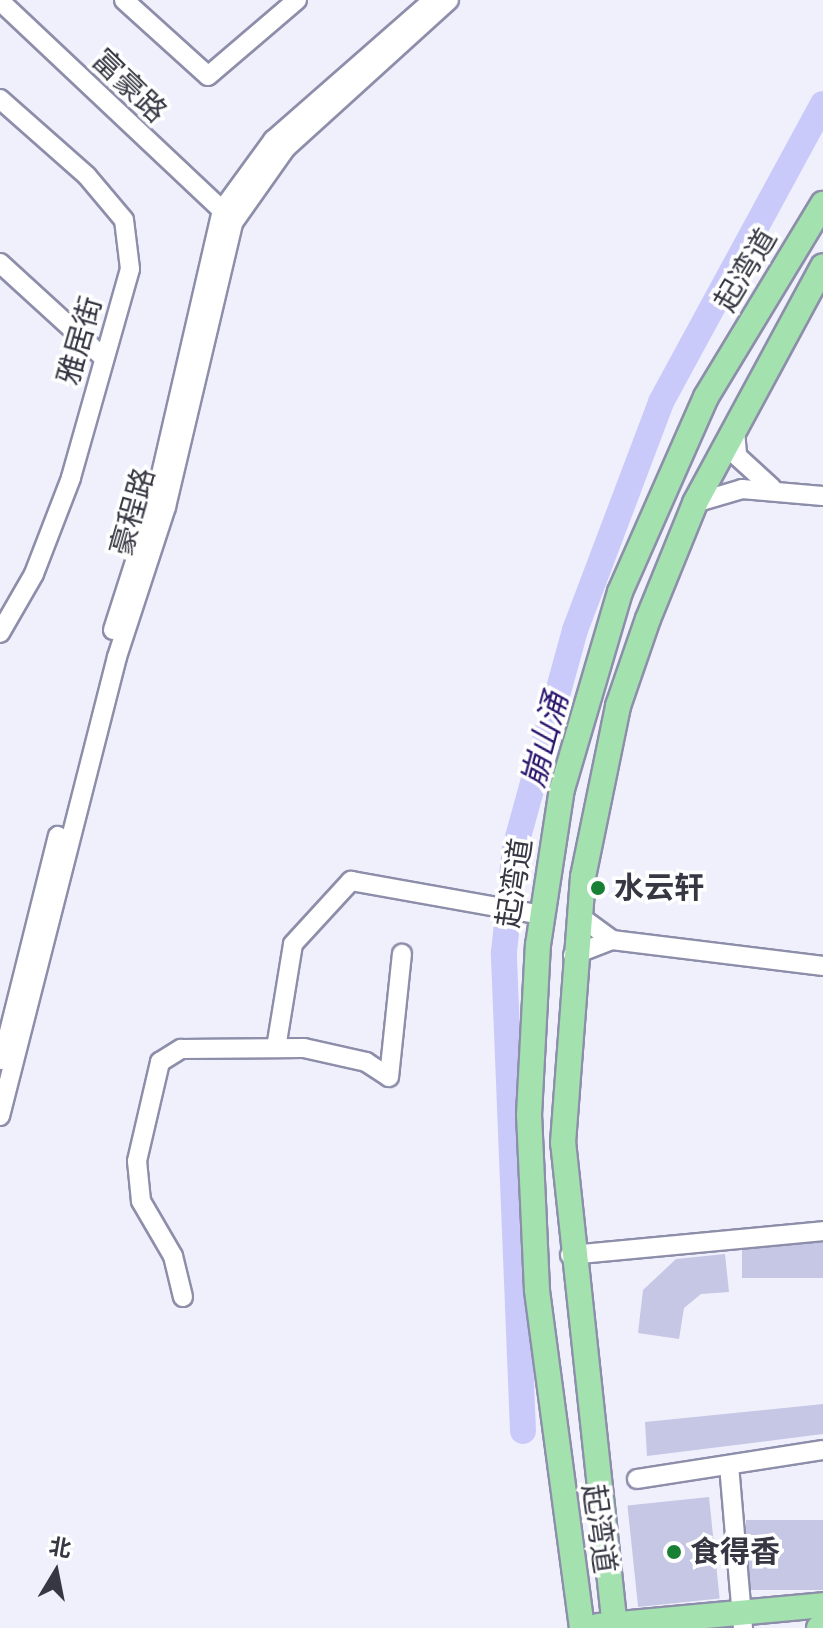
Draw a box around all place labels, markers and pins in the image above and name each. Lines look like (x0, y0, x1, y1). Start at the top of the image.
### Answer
place label: 水云轩 (614, 870, 704, 906)
marker: 水云轩 (589, 879, 607, 897)
place label: 食得香 (690, 1534, 780, 1570)
marker: 食得香 (665, 1543, 683, 1561)

